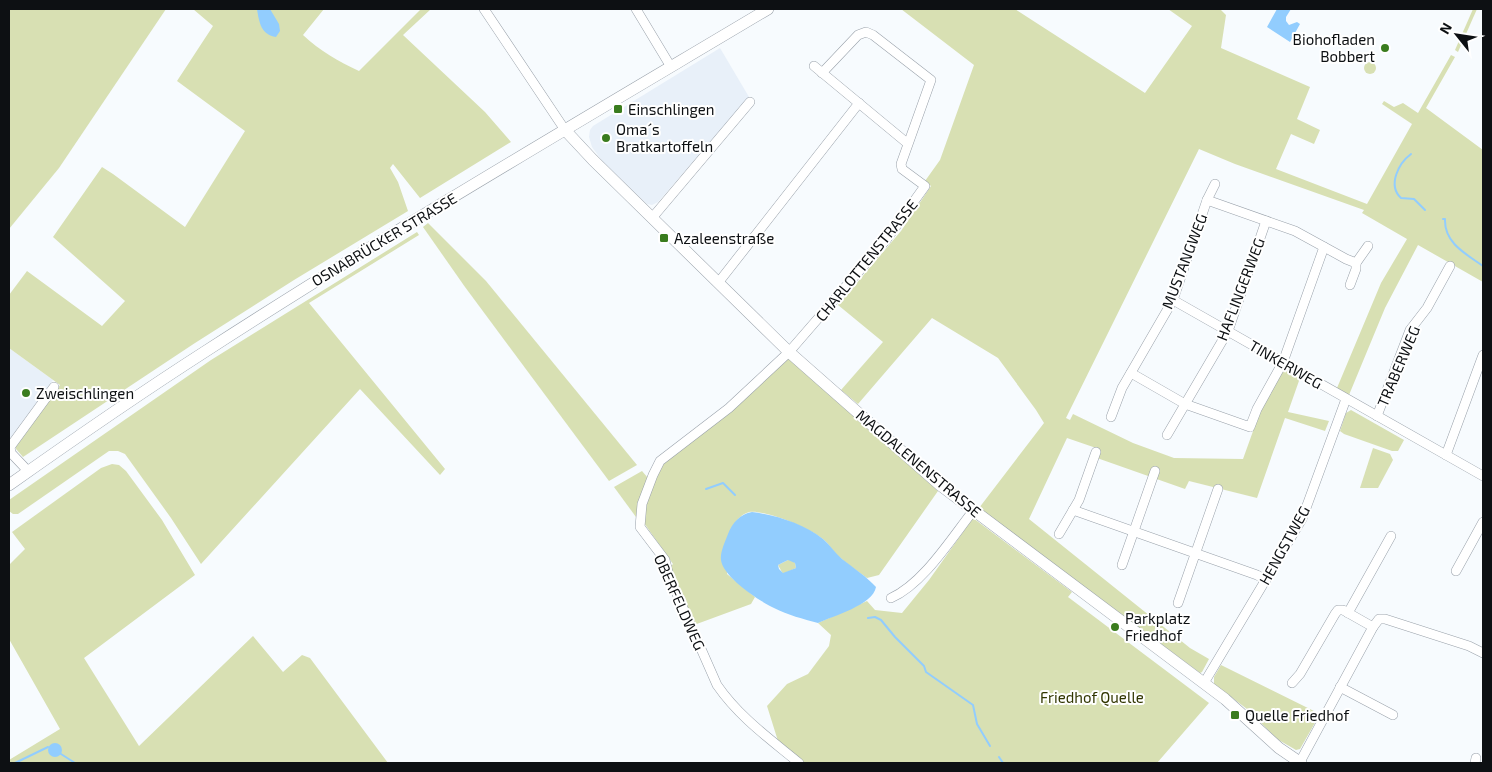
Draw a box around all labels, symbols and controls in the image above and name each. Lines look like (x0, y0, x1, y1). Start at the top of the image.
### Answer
north arrow (1432, 10, 1482, 60)
text: N (1435, 20, 1455, 37)
place label: Biohofladen Bobbert (1293, 30, 1375, 65)
marker: Biohofladen Bobbert (1379, 42, 1391, 54)
place label: Einschlingen (628, 100, 714, 118)
marker: Einschlingen (612, 103, 624, 115)
place label: Oma´s Bratkartoffeln (616, 120, 713, 155)
marker: Oma´s Bratkartoffeln (600, 132, 612, 144)
street label: OSNABRÜCKER STRASSE (308, 188, 460, 290)
street label: CHARLOTTENSTRASSE (811, 195, 921, 325)
street label: MUSTANGWEG (1158, 211, 1210, 311)
place label: Azaleenstraße (674, 229, 774, 247)
marker: Azaleenstraße (658, 232, 670, 244)
street label: HAFLINGERWEG (1212, 235, 1268, 343)
street label: TRABERWEG (1373, 323, 1423, 409)
street label: TINKERWEG (1246, 336, 1326, 392)
place label: Zweischlingen (36, 384, 134, 402)
marker: Zweischlingen (20, 387, 32, 399)
street label: MAGDALENENSTRASSE (853, 405, 985, 521)
street label: HENGSTWEG (1255, 502, 1313, 588)
street label: OBERFELDWEG (651, 551, 709, 653)
place label: Parkplatz Friedhof (1125, 609, 1190, 644)
marker: Parkplatz Friedhof (1109, 621, 1121, 633)
park label: Friedhof Quelle (1040, 688, 1144, 707)
place label: Quelle Friedhof (1245, 706, 1349, 725)
marker: Quelle Friedhof (1229, 709, 1241, 721)

